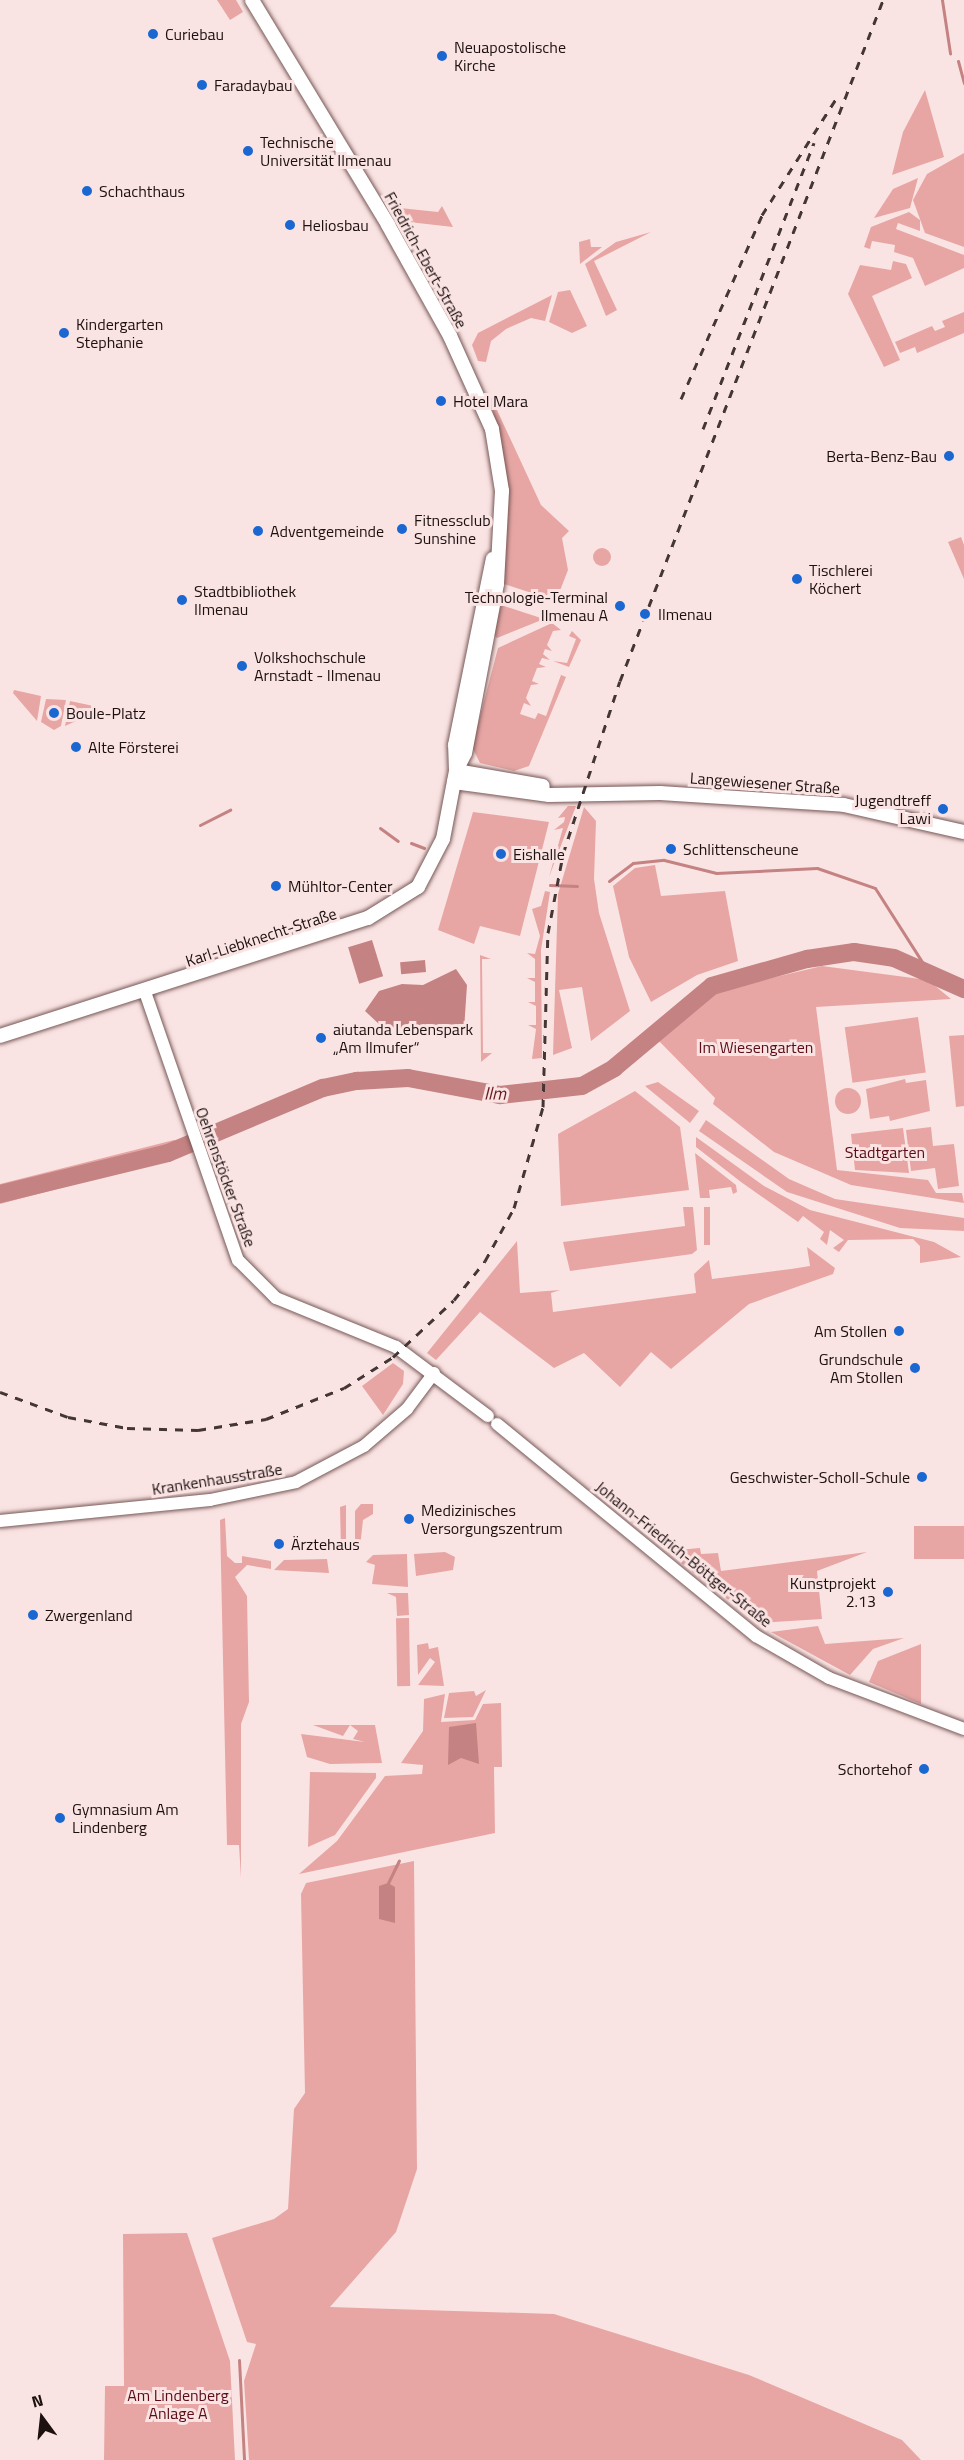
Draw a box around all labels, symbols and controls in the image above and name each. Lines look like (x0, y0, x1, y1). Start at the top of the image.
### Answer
place label: Curiebau (165, 24, 224, 44)
marker: Curiebau (146, 27, 160, 41)
place label: Neuapostolische Kirche (454, 37, 566, 75)
marker: Neuapostolische Kirche (435, 49, 449, 63)
place label: Faradaybau (214, 75, 293, 95)
marker: Faradaybau (195, 78, 209, 92)
place label: Technische Universität Ilmenau (260, 132, 391, 170)
marker: Technische Universität Ilmenau (241, 144, 255, 158)
place label: Schachthaus (99, 181, 185, 201)
marker: Schachthaus (80, 184, 94, 198)
street label: Friedrich-Ebert-Straße (381, 188, 471, 332)
place label: Heliosbau (302, 215, 369, 235)
marker: Heliosbau (283, 218, 297, 232)
place label: Kindergarten Stephanie (76, 314, 163, 352)
marker: Kindergarten Stephanie (57, 326, 71, 340)
place label: Hotel Mara (453, 391, 528, 411)
marker: Hotel Mara (434, 394, 448, 408)
place label: Berta-Benz-Bau (826, 446, 937, 466)
marker: Berta-Benz-Bau (942, 449, 956, 463)
place label: Fitnessclub Sunshine (414, 510, 491, 548)
place label: Adventgemeinde (270, 521, 384, 541)
marker: Fitnessclub Sunshine (395, 522, 409, 536)
marker: Adventgemeinde (251, 524, 265, 538)
place label: Tischlerei Köchert (809, 560, 873, 598)
marker: Tischlerei Köchert (790, 572, 804, 586)
place label: Stadtbibliothek Ilmenau (194, 581, 296, 619)
place label: Technologie-Terminal Ilmenau A (465, 587, 608, 625)
marker: Stadtbibliothek Ilmenau (175, 593, 189, 607)
marker: Technologie-Terminal Ilmenau A (613, 599, 627, 613)
place label: Ilmenau (658, 604, 712, 624)
marker: Ilmenau (636, 605, 654, 623)
place label: Volkshochschule Arnstadt - Ilmenau (254, 647, 381, 685)
marker: Volkshochschule Arnstadt - Ilmenau (235, 659, 249, 673)
place label: Boule-Platz (66, 703, 146, 723)
marker: Boule-Platz (47, 706, 61, 720)
place label: Alte Försterei (88, 737, 179, 757)
marker: Alte Försterei (69, 740, 83, 754)
street label: Langewiesener Straße (689, 768, 841, 798)
place label: Jugendtreff Lawi (855, 790, 931, 828)
marker: Jugendtreff Lawi (936, 802, 950, 816)
place label: Schlittenscheune (683, 839, 799, 859)
marker: Schlittenscheune (664, 842, 678, 856)
place label: Eishalle (513, 844, 565, 864)
marker: Eishalle (494, 847, 508, 861)
place label: Mühltor-Center (288, 876, 392, 896)
marker: Mühltor-Center (269, 879, 283, 893)
street label: Karl-Liebknecht-Straße (183, 904, 339, 970)
place label: aiutanda Lebenspark „Am Ilmufer“ (333, 1019, 473, 1057)
marker: aiutanda Lebenspark „Am Ilmufer“ (314, 1031, 328, 1045)
park label: Im Wiesengarten (699, 1037, 813, 1057)
water label: Ilm (484, 1083, 506, 1105)
street label: Oehrenstöcker Straße (192, 1105, 260, 1249)
park label: Stadtgarten (845, 1142, 925, 1162)
place label: Am Stollen (814, 1321, 887, 1341)
marker: Am Stollen (892, 1324, 906, 1338)
place label: Grundschule Am Stollen (819, 1349, 903, 1387)
marker: Grundschule Am Stollen (908, 1361, 922, 1375)
street label: Krankenhausstraße (150, 1459, 284, 1499)
place label: Geschwister-Scholl-Schule (730, 1467, 910, 1487)
marker: Geschwister-Scholl-Schule (915, 1470, 929, 1484)
street label: Johann-Friedrich-Böttger-Straße (592, 1477, 776, 1631)
place label: Medizinisches Versorgungszentrum (421, 1500, 563, 1538)
marker: Medizinisches Versorgungszentrum (402, 1512, 416, 1526)
place label: Ärztehaus (291, 1534, 360, 1554)
marker: Ärztehaus (272, 1537, 286, 1551)
place label: Kunstprojekt 2.13 (790, 1573, 876, 1611)
marker: Kunstprojekt 2.13 (881, 1585, 895, 1599)
place label: Zwergenland (45, 1605, 133, 1625)
marker: Zwergenland (26, 1608, 40, 1622)
place label: Schortehof (838, 1759, 912, 1779)
marker: Schortehof (917, 1762, 931, 1776)
place label: Gymnasium Am Lindenberg (72, 1799, 179, 1837)
marker: Gymnasium Am Lindenberg (53, 1811, 67, 1825)
park label: Am Lindenberg Anlage A (127, 2385, 229, 2423)
north arrow (12, 2388, 72, 2448)
text: N (29, 2388, 46, 2414)

